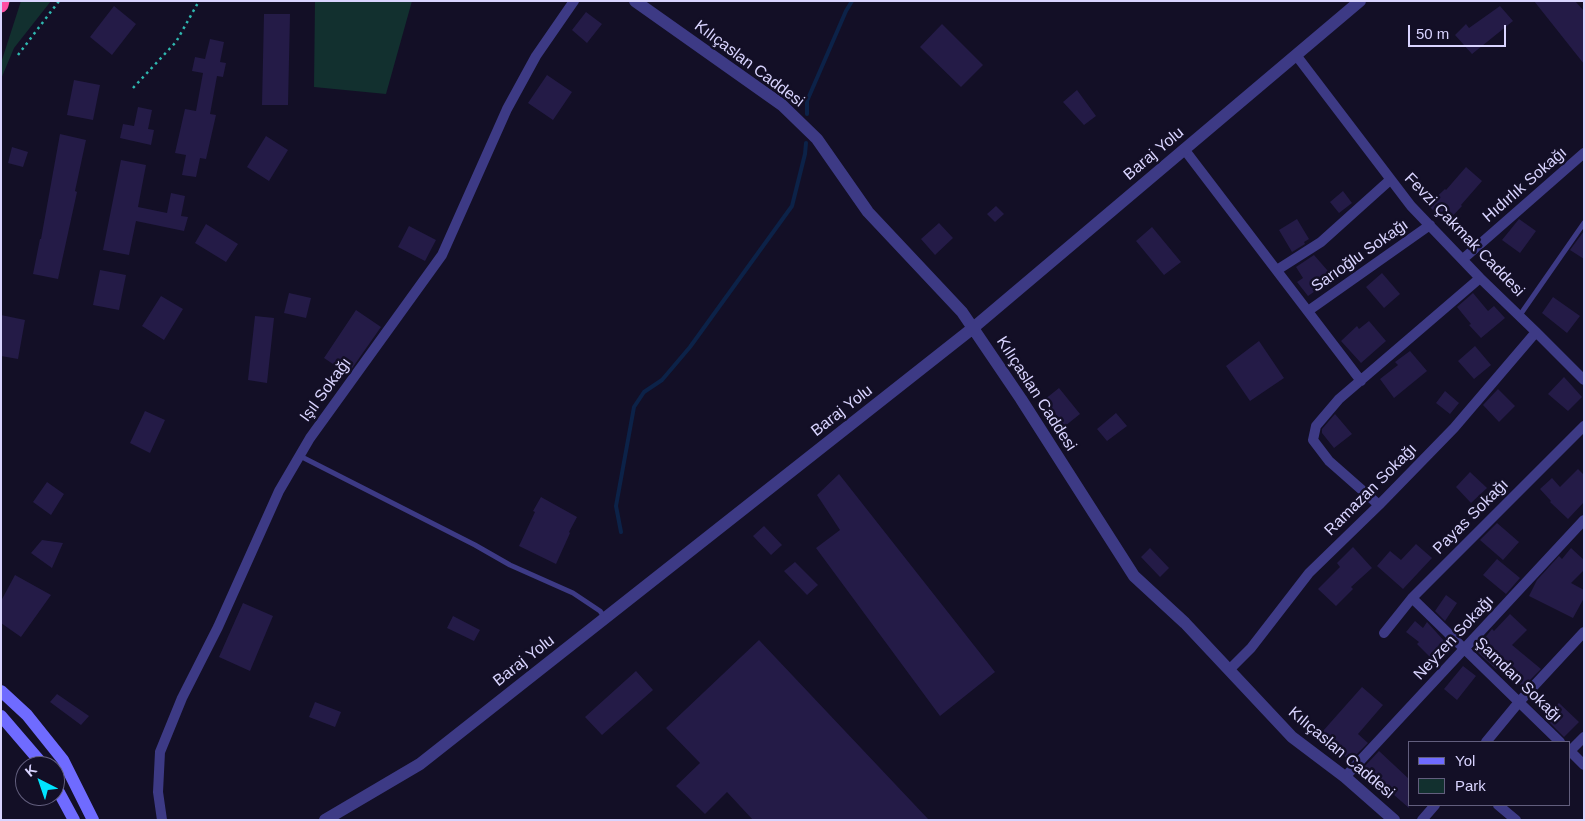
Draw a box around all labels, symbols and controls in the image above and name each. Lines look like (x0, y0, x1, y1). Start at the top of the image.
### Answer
scale bar (1410, 15, 1508, 47)
street label: Kılıçaslan Caddesi (690, 16, 808, 112)
text: 50 m (1416, 25, 1449, 42)
street label: Baraj Yolu (1120, 123, 1188, 185)
street label: Hıdırlık Sokağı (1479, 143, 1571, 227)
street label: Fevzi Çakmak Caddesi (1400, 169, 1528, 301)
street label: Sarıoğlu Sokağı (1308, 215, 1412, 297)
street label: Kılıçaslan Caddesi (992, 333, 1080, 455)
street label: Işıl Sokağı (296, 354, 356, 426)
street label: Baraj Yolu (808, 381, 876, 441)
street label: Ramazan Sokağı (1321, 440, 1421, 540)
street label: Payas Sokağı (1429, 475, 1513, 559)
street label: Neyzen Sokağı (1410, 592, 1498, 684)
street label: Baraj Yolu (490, 631, 558, 691)
street label: Şamdan Sokağı (1470, 634, 1566, 726)
street label: Kılıçaslan Caddesi (1284, 703, 1398, 803)
legend (1408, 741, 1570, 806)
text: Yol (1455, 752, 1475, 769)
north arrow (15, 756, 65, 806)
text: K (22, 761, 40, 780)
text: Park (1455, 777, 1486, 794)

